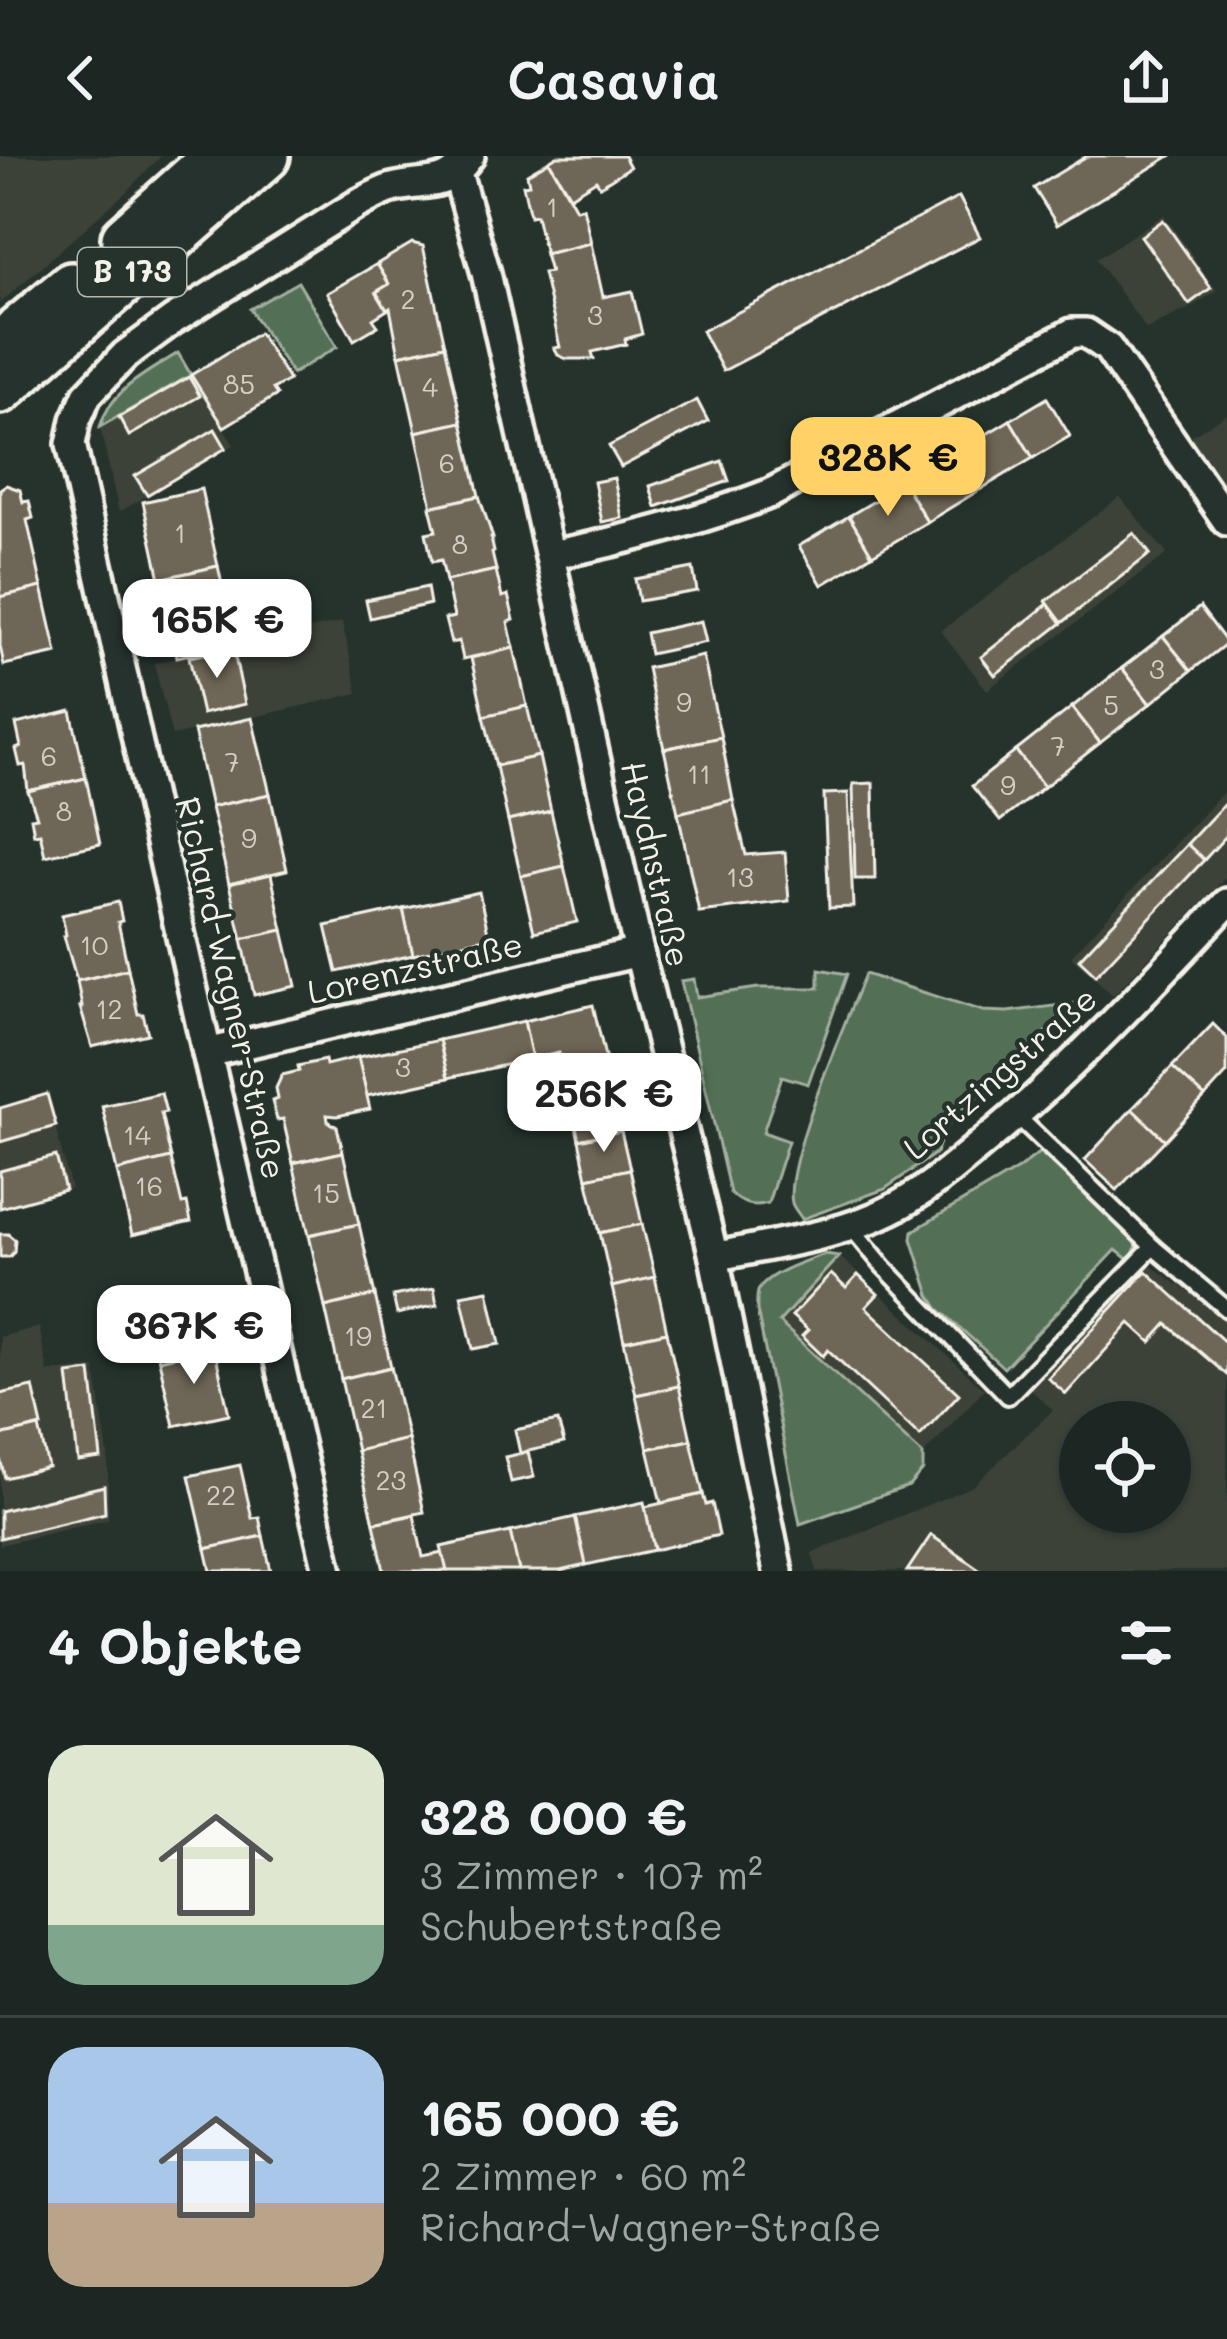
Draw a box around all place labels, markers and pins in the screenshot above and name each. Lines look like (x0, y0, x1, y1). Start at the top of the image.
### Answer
pin: 328K € (790, 417, 986, 519)
pin: 165K € (119, 579, 315, 681)
pin: 256K € (506, 1053, 702, 1155)
pin: 367K € (96, 1285, 292, 1387)

